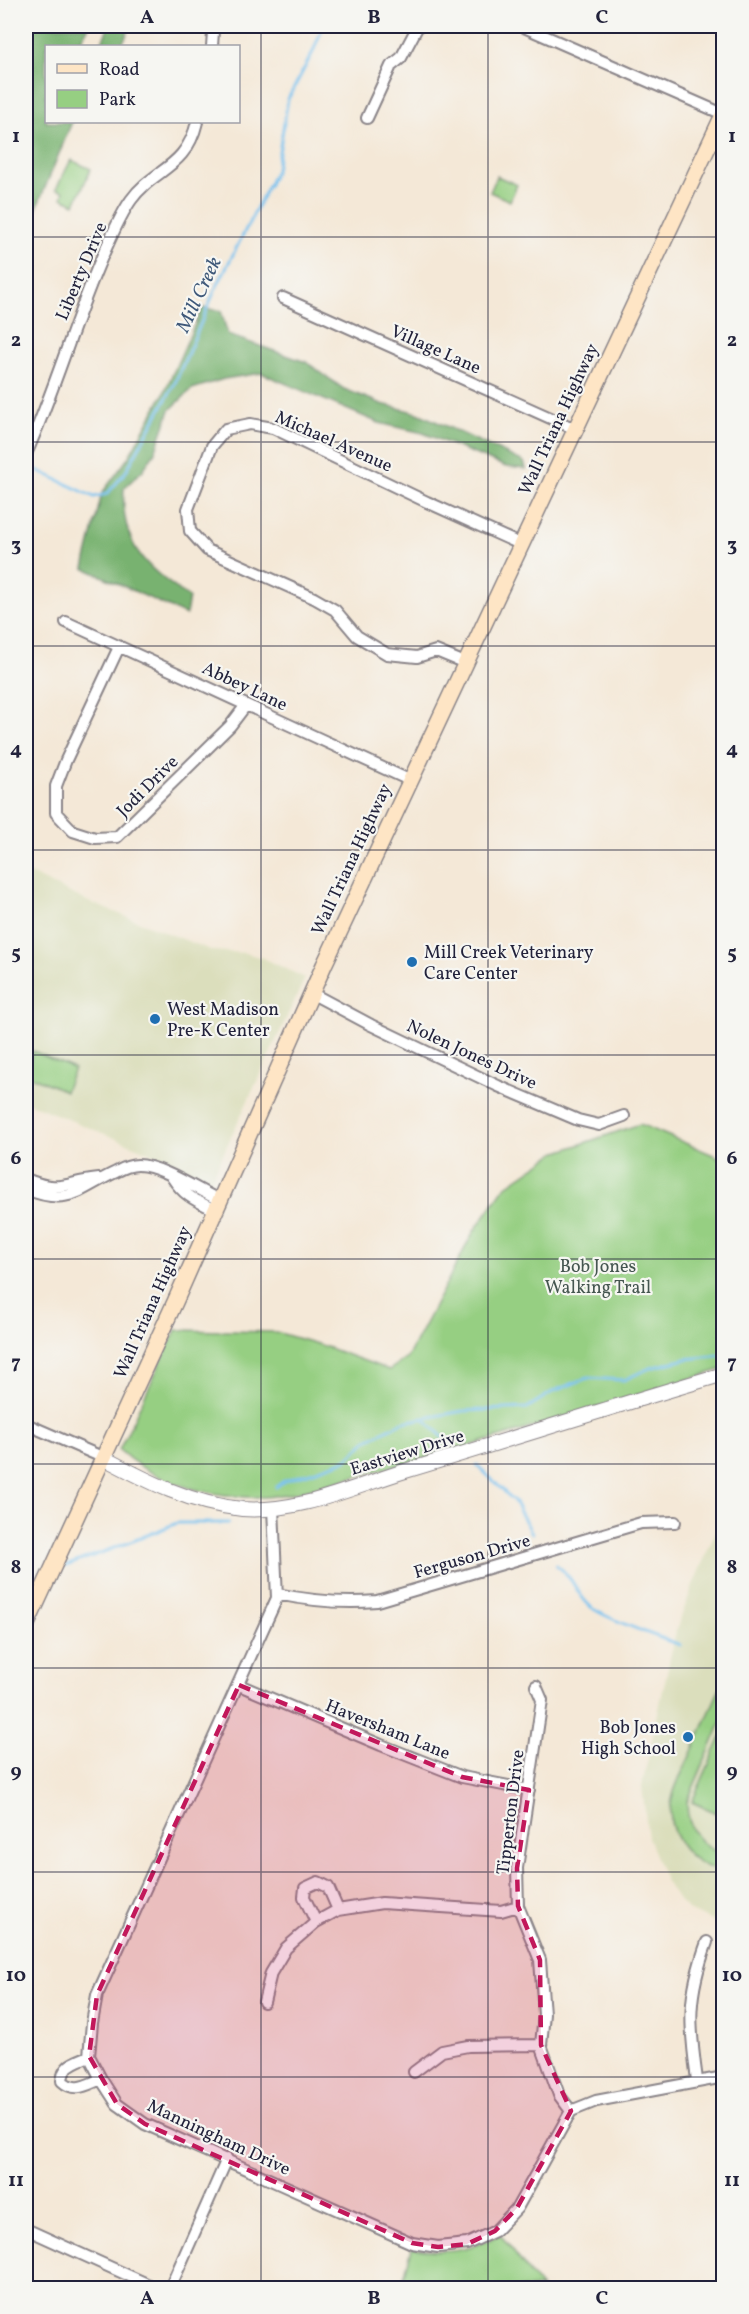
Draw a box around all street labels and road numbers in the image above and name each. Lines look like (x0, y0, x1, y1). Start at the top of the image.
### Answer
street label: Liberty Drive (50, 219, 114, 325)
street label: Village Lane (386, 319, 484, 381)
street label: Wall Triana Highway (513, 339, 606, 500)
street label: Michael Avenue (271, 405, 396, 479)
street label: Abbey Lane (198, 657, 291, 718)
street label: Jodi Drive (111, 750, 185, 824)
street label: Wall Triana Highway (306, 779, 399, 940)
street label: Nolen Jones Drive (402, 1014, 541, 1096)
street label: Wall Triana Highway (108, 1222, 198, 1383)
street label: Eastview Drive (347, 1424, 468, 1483)
street label: Ferguson Drive (411, 1529, 534, 1586)
street label: Haversham Lane (321, 1694, 454, 1767)
street label: Tipperton Drive (491, 1748, 532, 1876)
street label: Manningham Drive (142, 2094, 294, 2183)

